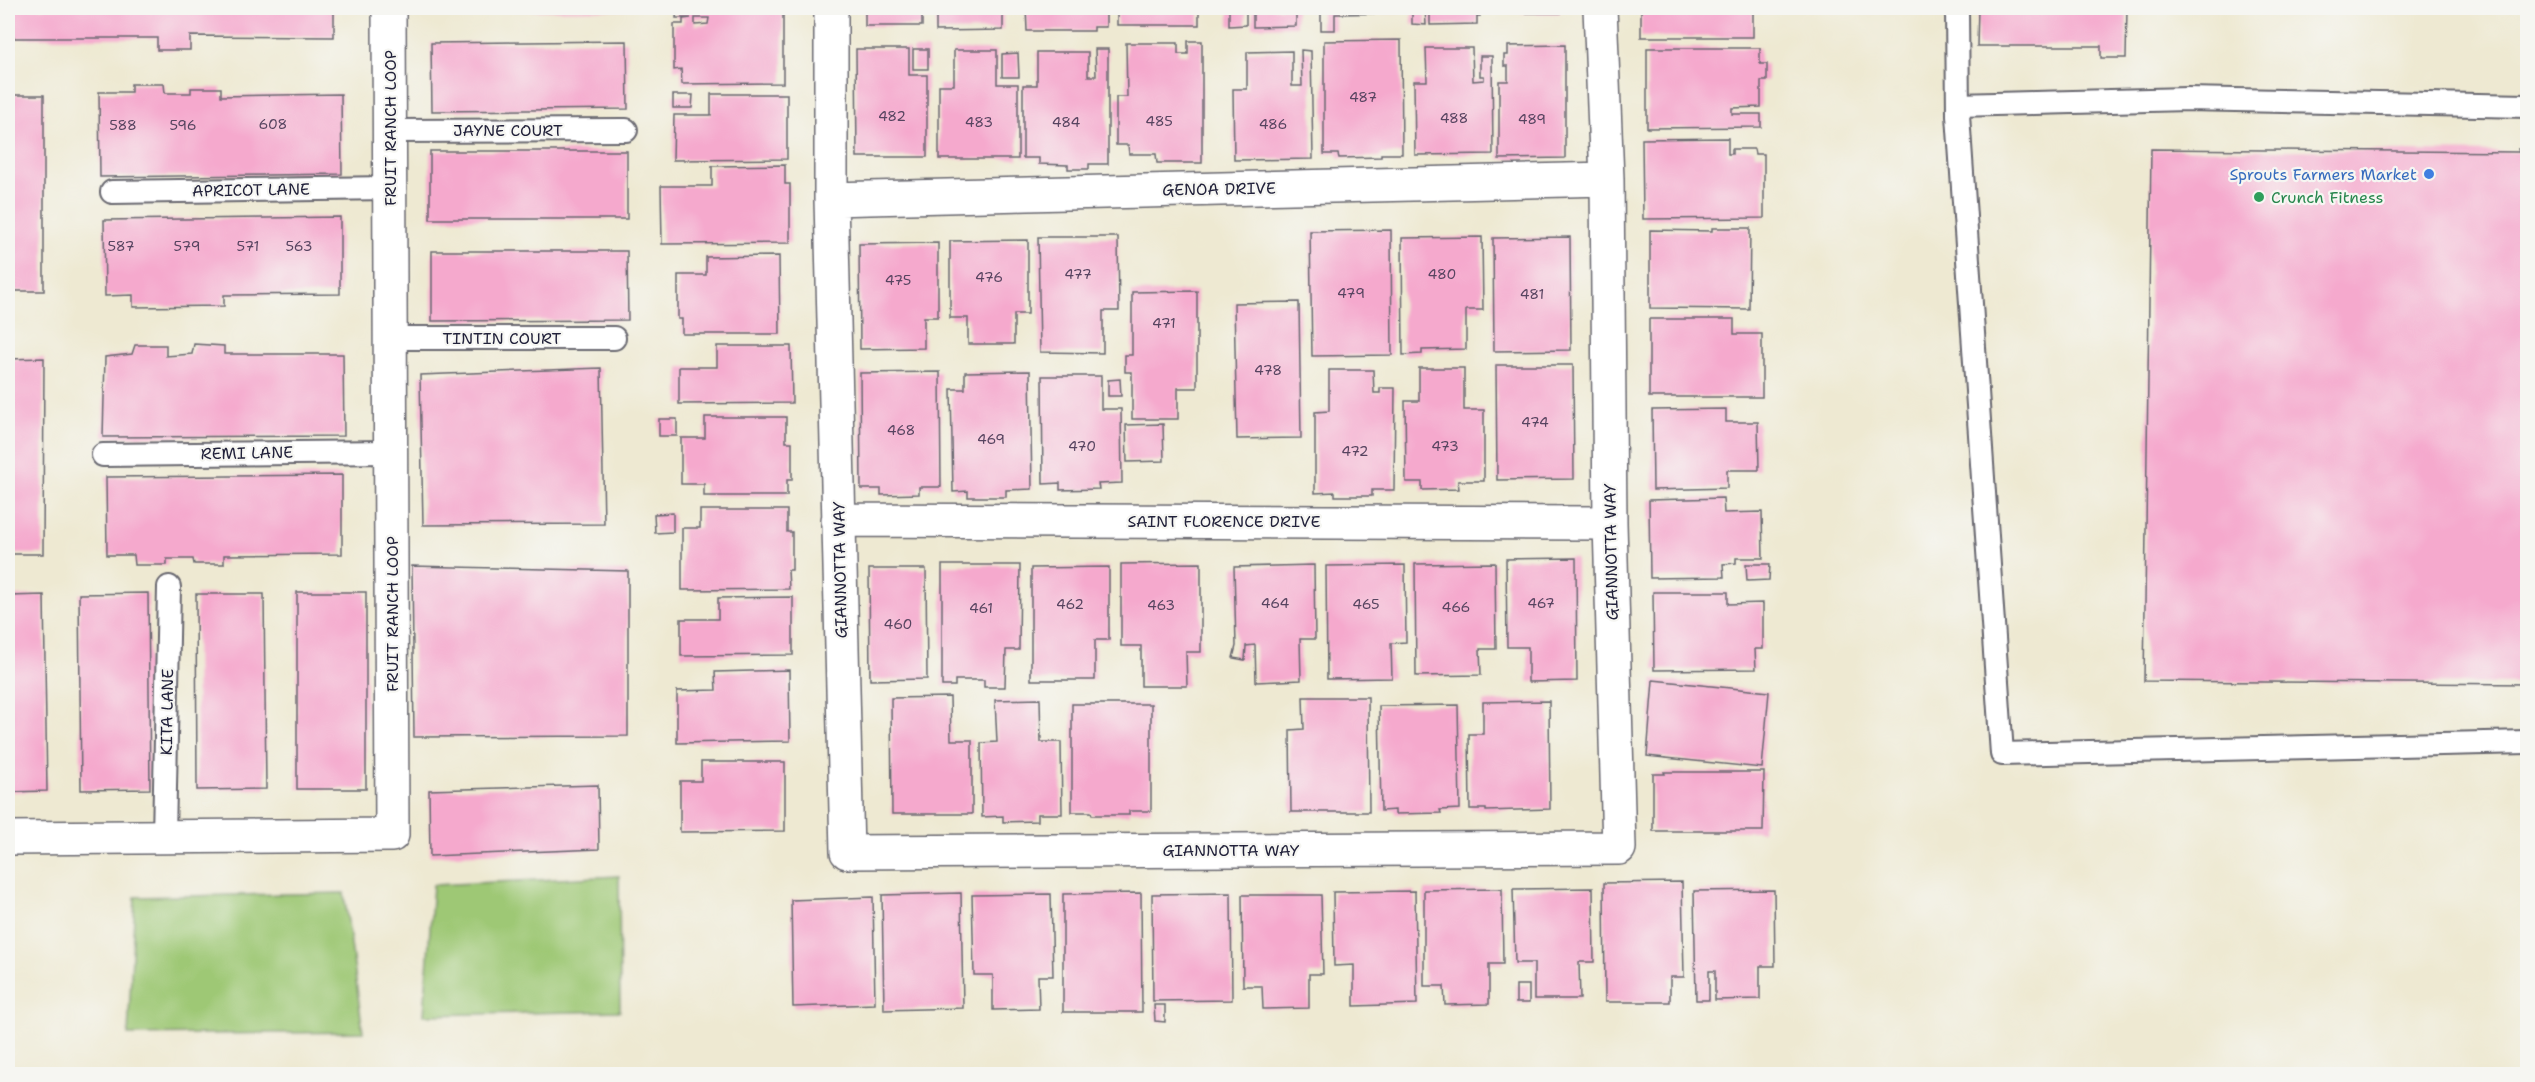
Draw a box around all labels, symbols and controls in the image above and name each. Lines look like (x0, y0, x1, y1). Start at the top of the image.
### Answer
street label: FRUIT RANCH LOOP (380, 50, 401, 206)
house number: 487 (1349, 88, 1377, 106)
house number: 482 (878, 107, 906, 125)
house number: 488 (1440, 109, 1468, 127)
house number: 489 (1518, 110, 1546, 128)
house number: 485 (1145, 112, 1173, 130)
house number: 483 (965, 113, 993, 131)
house number: 484 (1052, 113, 1080, 131)
house number: 608 (259, 115, 287, 133)
house number: 486 (1259, 115, 1287, 133)
house number: 588 (109, 116, 137, 134)
house number: 596 (169, 116, 197, 134)
street label: JAYNE COURT (453, 120, 563, 141)
place label: Sprouts Farmers Market (2230, 164, 2417, 185)
marker: Sprouts Farmers Market (2422, 167, 2436, 181)
street label: APRICOT LANE (192, 178, 310, 202)
street label: GENOA DRIVE (1162, 178, 1276, 200)
place label: Crunch Fitness (2271, 187, 2383, 208)
marker: Crunch Fitness (2252, 190, 2266, 204)
house number: 587 (108, 237, 134, 255)
house number: 579 (174, 237, 200, 255)
house number: 571 (237, 237, 259, 255)
house number: 563 (285, 237, 313, 255)
house number: 477 (1064, 265, 1092, 283)
house number: 480 (1428, 265, 1456, 283)
house number: 476 (975, 268, 1003, 286)
house number: 475 (885, 271, 911, 289)
house number: 479 (1337, 284, 1365, 302)
house number: 481 (1520, 285, 1544, 303)
house number: 471 (1152, 314, 1176, 332)
street label: TINTIN COURT (443, 328, 562, 349)
house number: 478 (1254, 361, 1282, 379)
house number: 474 (1521, 413, 1549, 431)
house number: 468 (887, 421, 915, 439)
house number: 469 (977, 430, 1005, 448)
house number: 470 (1068, 437, 1096, 455)
house number: 473 (1431, 437, 1459, 455)
street label: REMI LANE (201, 442, 293, 464)
house number: 472 (1341, 442, 1369, 460)
street label: GIANNOTTA WAY (1599, 483, 1623, 621)
street label: GIANNOTTA WAY (828, 501, 852, 639)
street label: SAINT FLORENCE DRIVE (1127, 511, 1321, 532)
street label: FRUIT RANCH LOOP (382, 536, 403, 692)
house number: 464 (1261, 594, 1290, 612)
house number: 467 (1527, 594, 1555, 612)
house number: 462 (1056, 595, 1084, 613)
house number: 465 (1352, 595, 1380, 613)
house number: 463 (1147, 596, 1175, 614)
house number: 466 (1442, 598, 1470, 616)
house number: 461 (969, 599, 993, 617)
house number: 460 (884, 615, 912, 633)
street label: KITA LANE (156, 668, 178, 756)
street label: GIANNOTTA WAY (1163, 840, 1300, 861)

